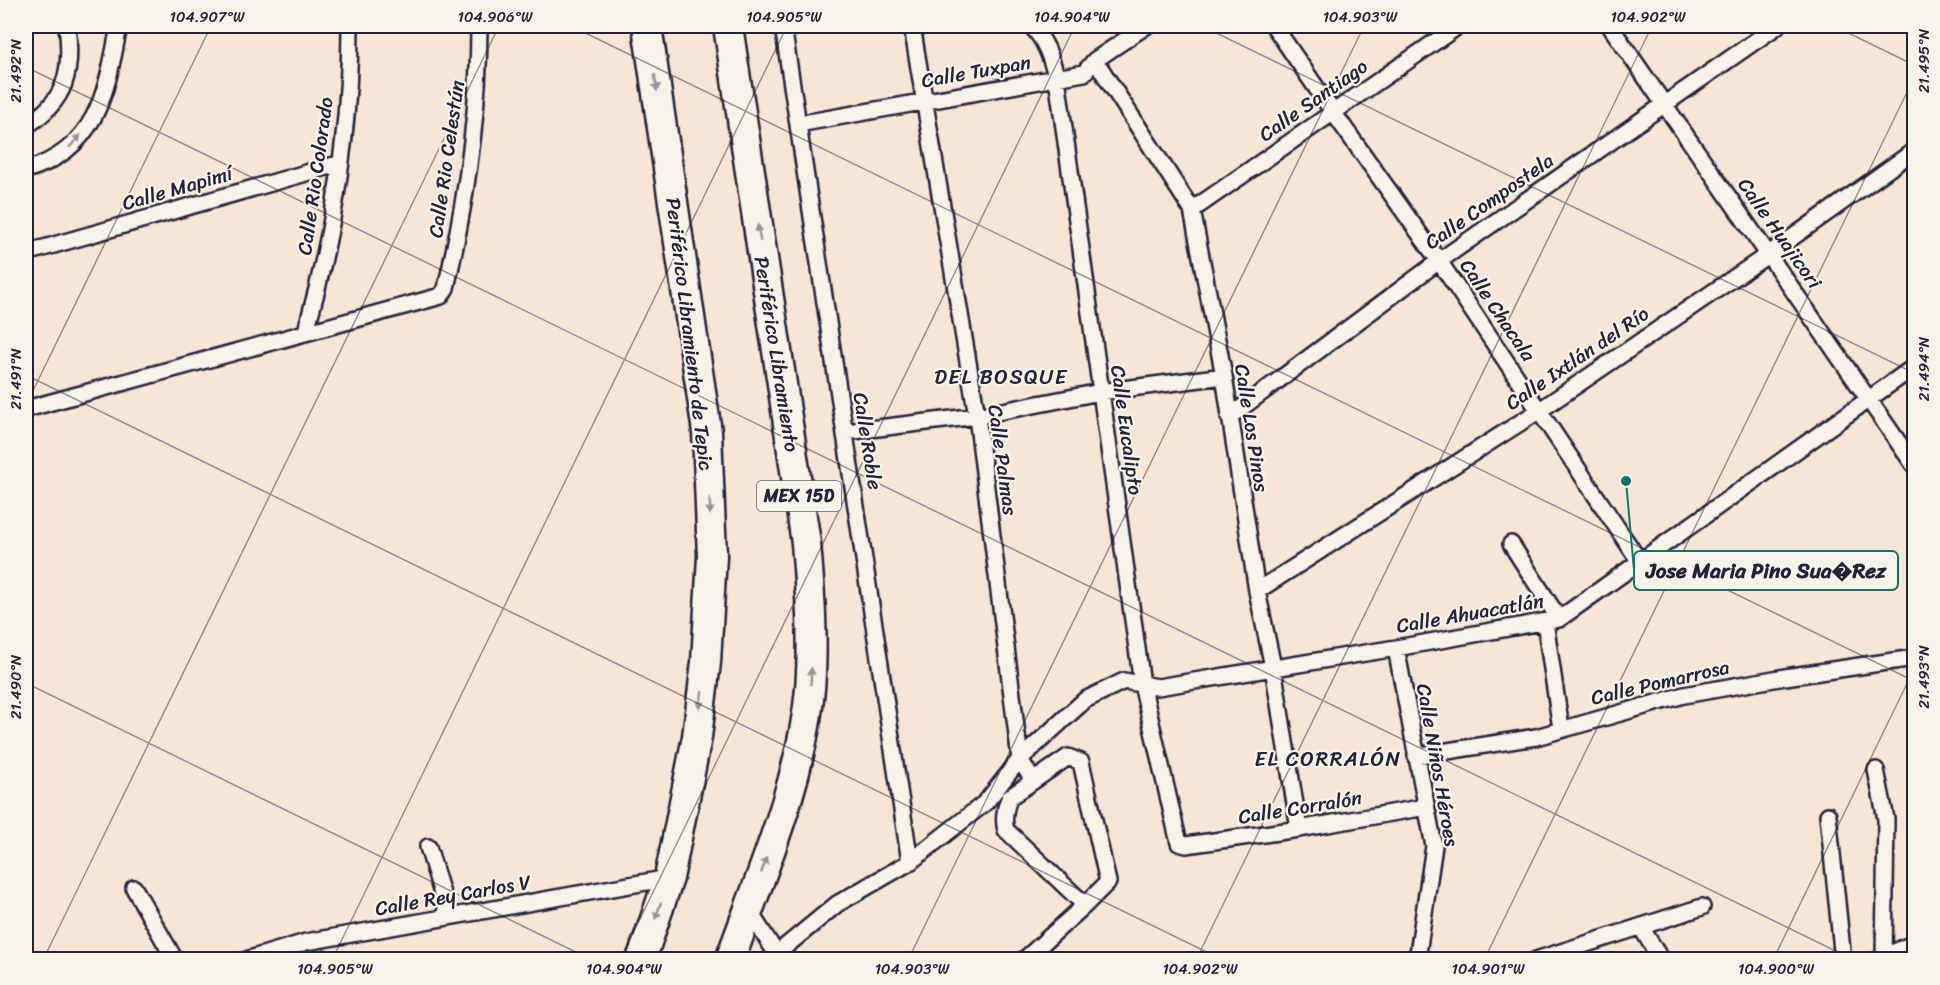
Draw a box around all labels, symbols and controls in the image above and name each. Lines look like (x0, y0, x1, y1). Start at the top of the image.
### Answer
text: 104.907°W (169, 4, 245, 30)
text: 104.906°W (457, 4, 533, 30)
text: 104.905°W (746, 4, 822, 30)
text: 104.904°W (1034, 4, 1110, 30)
text: 104.903°W (1323, 4, 1398, 30)
text: 104.902°W (1610, 4, 1686, 30)
text: 21.495°N (1911, 28, 1937, 93)
text: 21.492°N (3, 39, 29, 103)
street label: Calle Tuxpan (919, 45, 1034, 98)
street label: Calle Santiago (1251, 50, 1375, 151)
one-way arrow (651, 74, 660, 93)
street label: Calle Rio Celestún (418, 78, 475, 240)
street label: Calle Rio Colorado (287, 95, 344, 257)
one-way arrow (68, 134, 82, 149)
street label: Calle Compostela (1417, 144, 1561, 259)
street label: Calle Mapimí (118, 155, 239, 221)
street label: Calle Huajicori (1728, 170, 1832, 297)
street label: Periférico Libramiento de Tepic (655, 196, 724, 472)
one-way arrow (754, 224, 763, 243)
street label: Calle Chacala (1450, 252, 1546, 370)
street label: Periférico Libramiento (744, 254, 809, 455)
street label: Calle Ixtlán del Río (1498, 297, 1657, 420)
text: 21.494°N (1911, 336, 1937, 401)
text: 21.491°N (3, 348, 29, 410)
district label: DEL BOSQUE (934, 358, 1068, 396)
street label: Calle Los Pinos (1224, 362, 1279, 495)
street label: Calle Eucalipto (1100, 363, 1153, 497)
street label: Calle Roble (843, 390, 892, 492)
street label: Calle Palmas (977, 402, 1028, 518)
road number: MEX 15D (757, 481, 841, 511)
one-way arrow (705, 496, 715, 515)
callout: Jose Maria Pino Sua�Rez (1634, 551, 1898, 590)
text: Jose Maria Pino Sua�Rez (1645, 552, 1887, 590)
street label: Calle Ahuacatlán (1394, 583, 1547, 644)
text: 21.493°N (1911, 645, 1937, 709)
street label: Calle Pomarrosa (1587, 650, 1733, 715)
text: 21.490°N (3, 654, 29, 719)
one-way arrow (806, 667, 815, 686)
street label: Calle Niños Héroes (1406, 681, 1469, 850)
one-way arrow (697, 691, 706, 710)
district label: EL CORRALÓN (1254, 740, 1402, 778)
street label: Calle Corralón (1236, 780, 1365, 835)
one-way arrow (759, 856, 769, 874)
street label: Calle Rey Carlos V (372, 865, 534, 926)
one-way arrow (653, 902, 662, 920)
text: 104.905°W (297, 956, 373, 982)
text: 104.904°W (586, 956, 662, 982)
text: 104.903°W (875, 956, 950, 982)
text: 104.902°W (1162, 956, 1238, 982)
text: 104.901°W (1452, 956, 1525, 982)
text: 104.900°W (1738, 956, 1814, 982)

